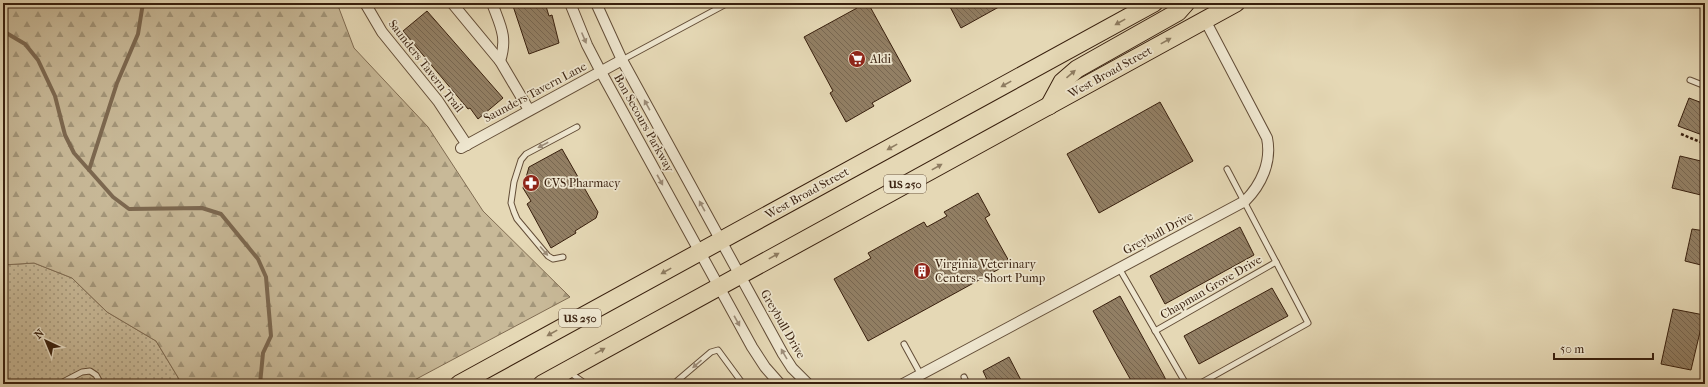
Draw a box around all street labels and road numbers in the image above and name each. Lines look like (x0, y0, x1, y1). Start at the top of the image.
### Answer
street label: Saunders Tavern Trail (386, 17, 467, 116)
street label: West Broad Street (1065, 43, 1155, 101)
street label: Saunders Tavern Lane (481, 59, 589, 125)
street label: Bon Secours Parkway (611, 71, 677, 175)
street label: West Broad Street (762, 164, 852, 222)
road number: US 250 (884, 175, 926, 193)
street label: Greybull Drive (1121, 209, 1195, 257)
street label: Chapman Grove Drive (1158, 252, 1264, 322)
street label: Greybull Drive (758, 287, 808, 361)
road number: US 250 (559, 309, 601, 327)

